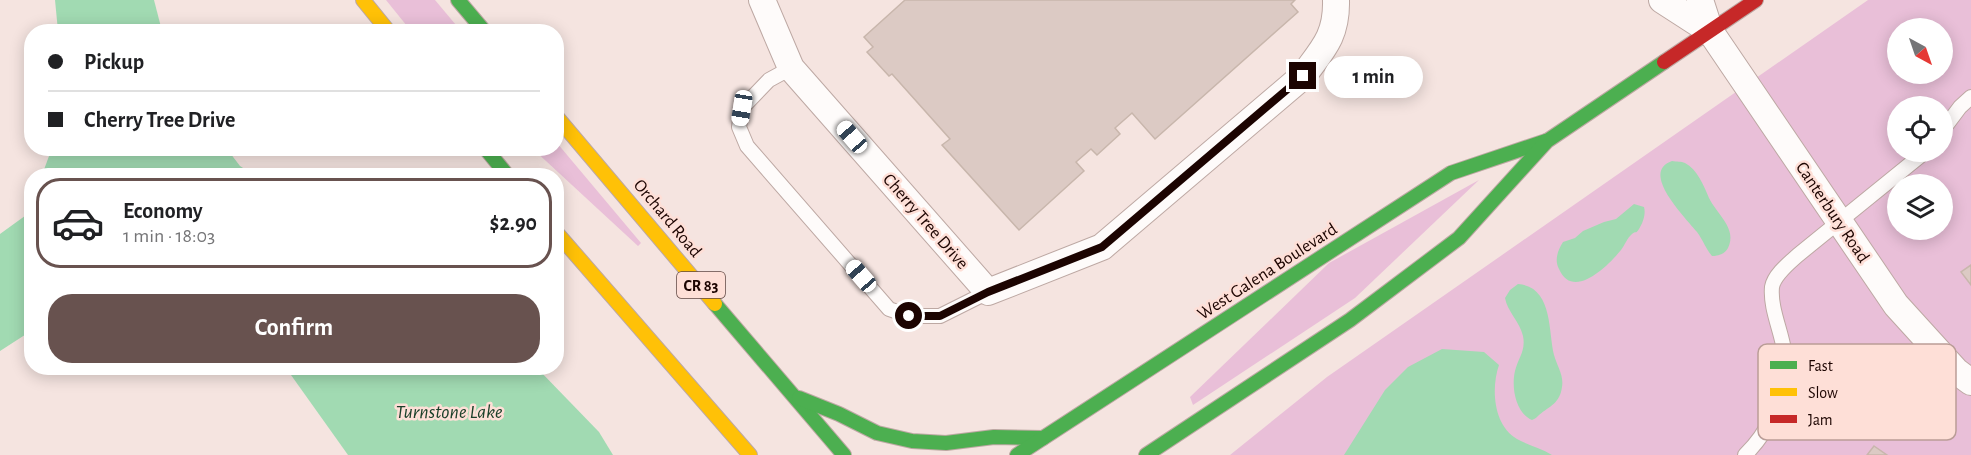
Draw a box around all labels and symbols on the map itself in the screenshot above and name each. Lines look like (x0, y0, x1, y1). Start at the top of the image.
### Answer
north arrow (1887, 18, 1953, 84)
callout: 1 min (1324, 55, 1423, 97)
route end (1289, 62, 1316, 89)
car (730, 89, 754, 127)
car (833, 118, 871, 156)
street label: Canterbury Road (1792, 159, 1872, 266)
street label: Cherry Tree Drive (879, 170, 971, 273)
street label: Orchard Road (630, 176, 705, 261)
street label: West Galena Boulevard (1195, 220, 1340, 324)
car (842, 257, 880, 295)
road number: CR 83 (677, 272, 725, 298)
route start (895, 302, 922, 329)
legend (1758, 344, 1956, 440)
text: Fast (1808, 358, 1833, 374)
text: Slow (1808, 385, 1838, 401)
water label: Turnstone Lake (395, 402, 503, 422)
text: Jam (1808, 412, 1833, 428)

